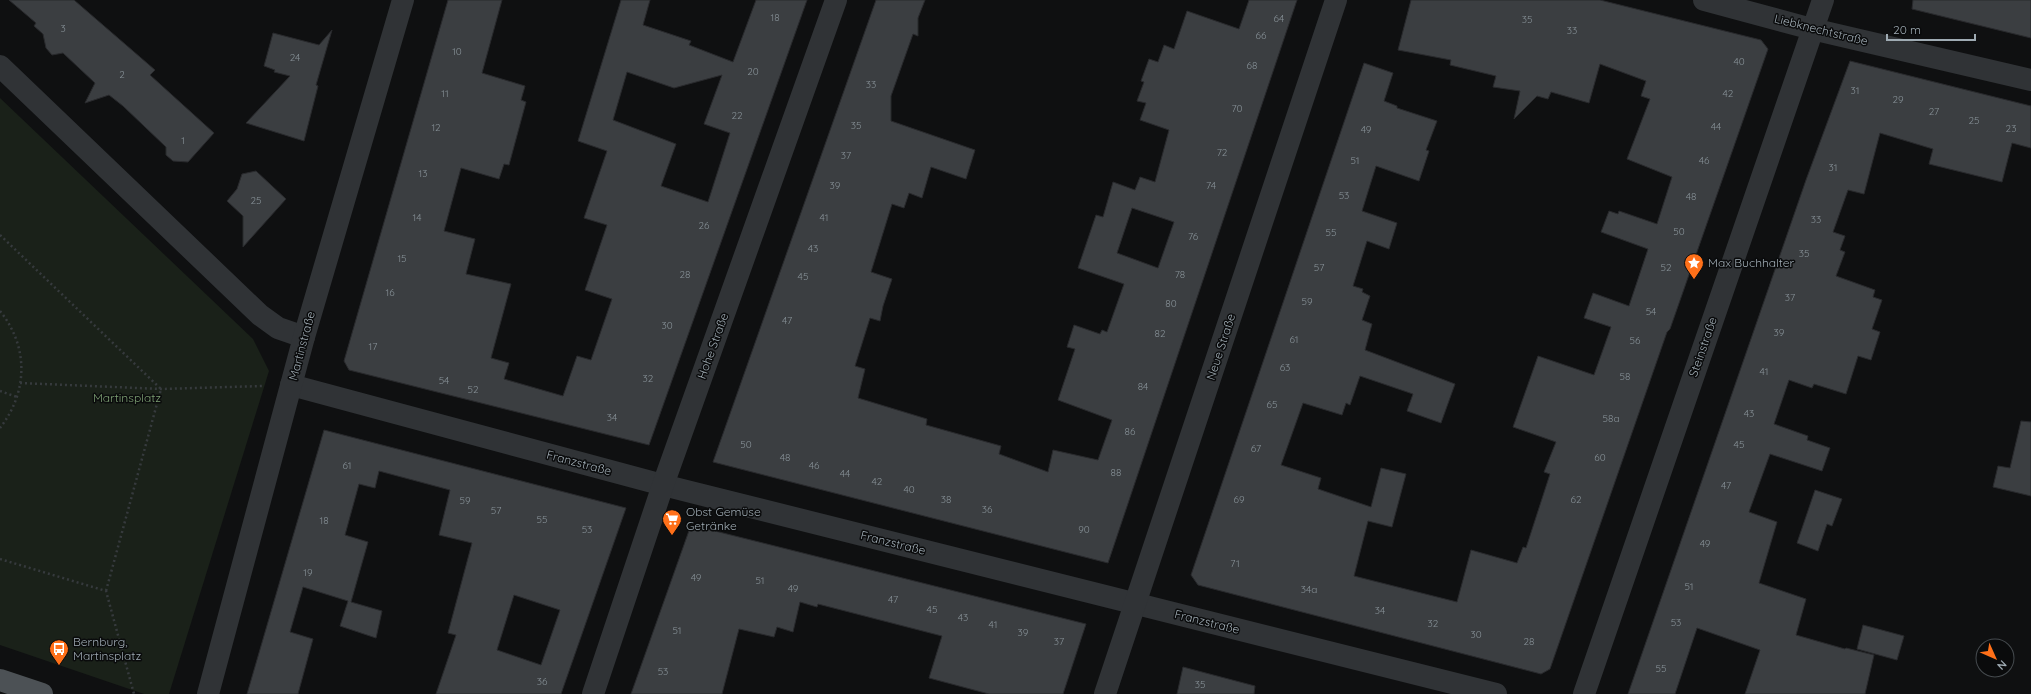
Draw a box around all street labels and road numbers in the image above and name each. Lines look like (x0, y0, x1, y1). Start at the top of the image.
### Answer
street label: Liebknechtstraße (1773, 11, 1870, 48)
street label: Martinstraße (285, 309, 318, 382)
street label: Hohe Straße (694, 310, 732, 381)
street label: Neue Straße (1203, 312, 1238, 382)
street label: Steinstraße (1685, 315, 1720, 379)
street label: Franzstraße (545, 447, 613, 478)
street label: Franzstraße (859, 527, 927, 558)
street label: Franzstraße (1173, 606, 1241, 637)

